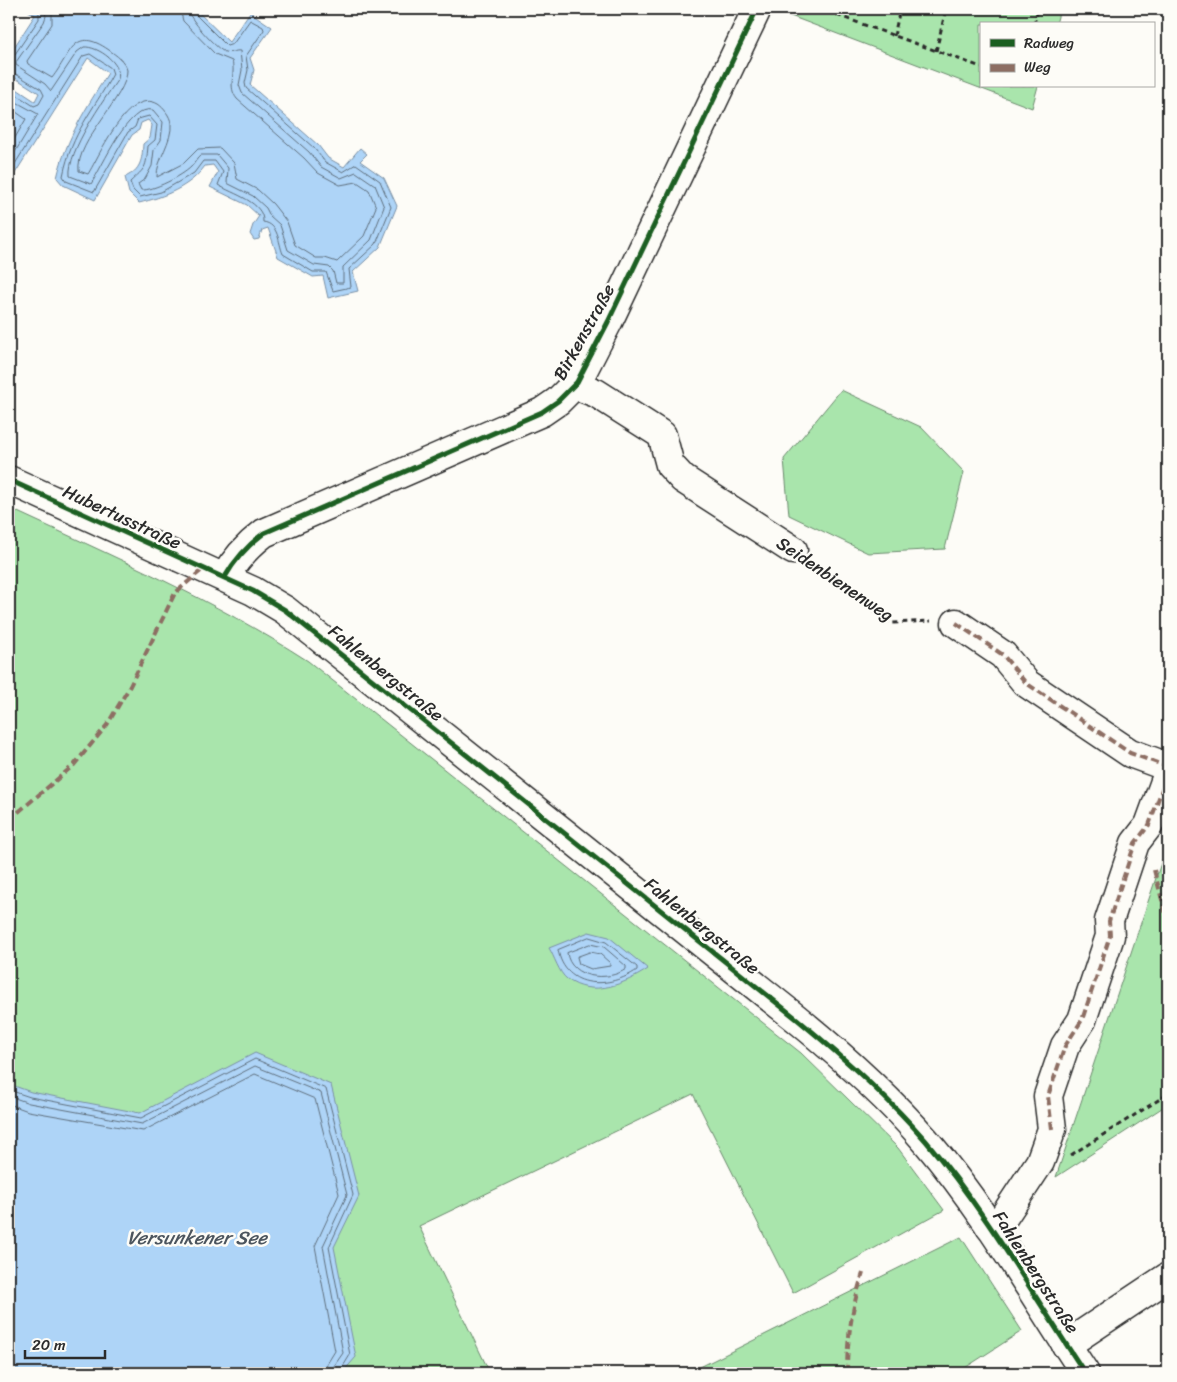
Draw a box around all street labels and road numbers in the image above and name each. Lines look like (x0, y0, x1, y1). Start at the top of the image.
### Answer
street label: Birkenstraße (544, 278, 624, 386)
street label: Hubertusstraße (57, 476, 187, 558)
street label: Seidenbienenweg (770, 528, 900, 630)
street label: Fahlenbergstraße (321, 616, 451, 730)
street label: Fahlenbergstraße (637, 869, 767, 983)
street label: Fahlenbergstraße (984, 1204, 1088, 1340)

